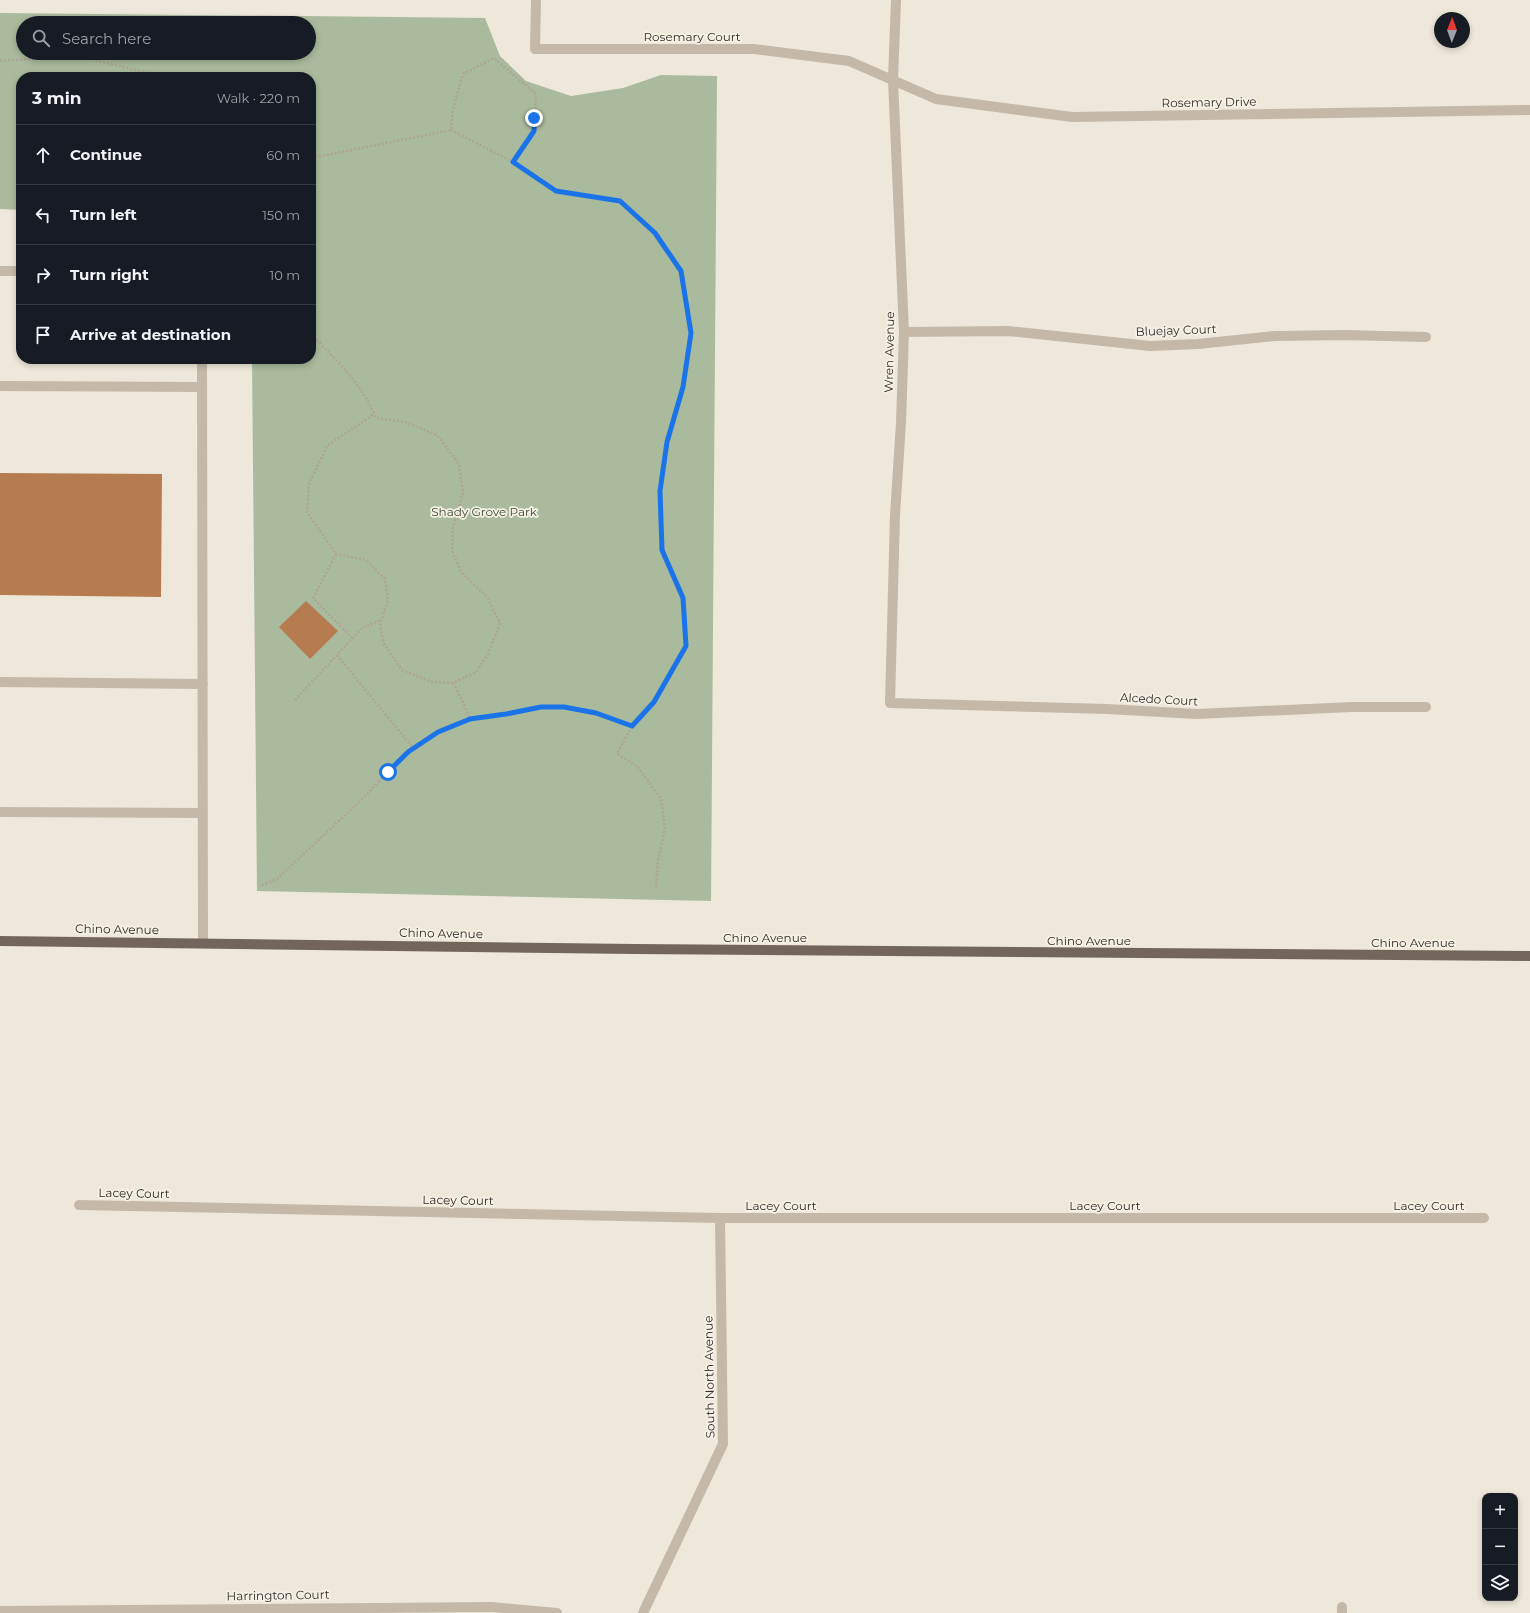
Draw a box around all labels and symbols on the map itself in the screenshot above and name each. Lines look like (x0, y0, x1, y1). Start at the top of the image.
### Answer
north arrow (1434, 12, 1470, 48)
street label: Rosemary Court (643, 29, 741, 44)
street label: Rosemary Drive (1161, 94, 1257, 110)
route end (525, 109, 543, 127)
street label: Wren Avenue (881, 311, 897, 393)
street label: Bluejay Court (1135, 321, 1217, 339)
park label: Shady Grove Park (431, 504, 538, 519)
street label: Alcedo Court (1120, 689, 1199, 709)
route start (379, 763, 397, 781)
street label: Chino Avenue (75, 921, 159, 937)
street label: Chino Avenue (399, 925, 483, 941)
street label: Chino Avenue (723, 930, 807, 945)
street label: Chino Avenue (1047, 933, 1131, 948)
street label: Chino Avenue (1371, 935, 1455, 950)
street label: Lacey Court (98, 1185, 170, 1201)
street label: Lacey Court (422, 1192, 494, 1208)
street label: Lacey Court (745, 1198, 817, 1213)
street label: Lacey Court (1069, 1198, 1141, 1213)
street label: Lacey Court (1393, 1198, 1465, 1213)
street label: South North Avenue (700, 1315, 718, 1439)
street label: Harrington Court (226, 1587, 330, 1603)

